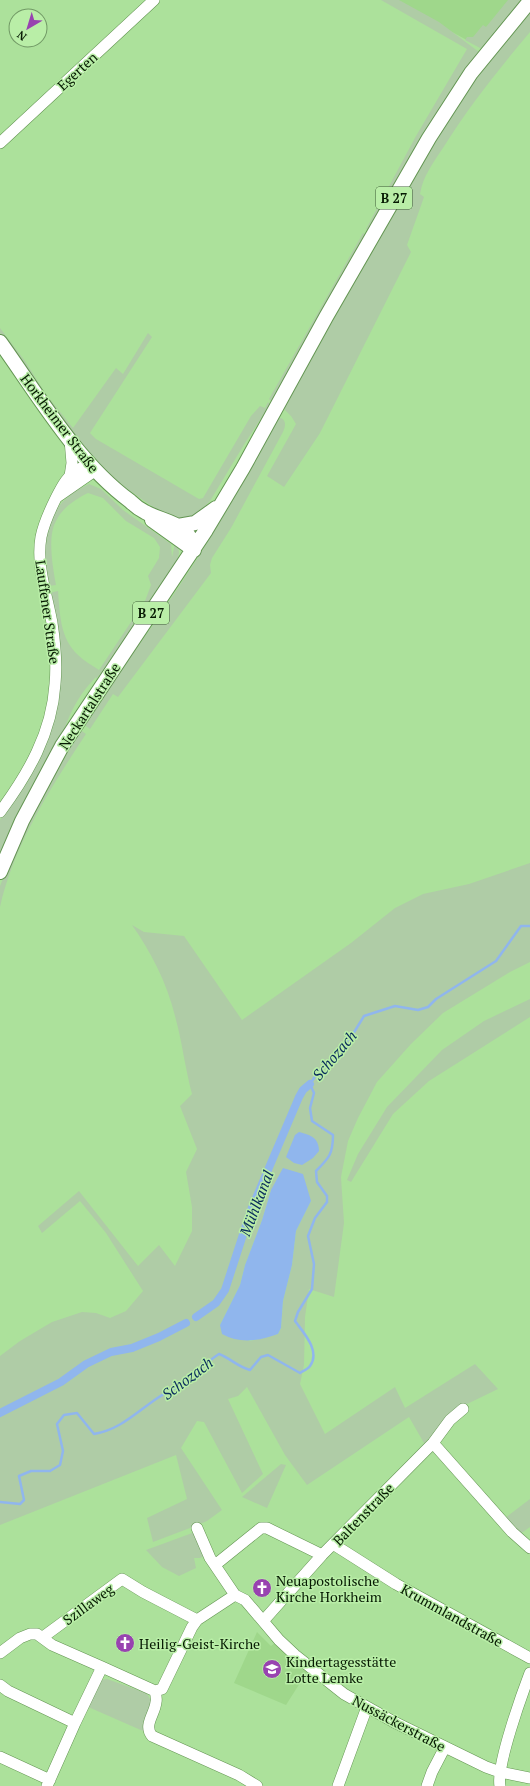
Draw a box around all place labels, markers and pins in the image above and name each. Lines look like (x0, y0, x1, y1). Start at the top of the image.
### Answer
place label: Neuapostolische Kirche Horkheim (276, 1571, 382, 1606)
church icon: Neuapostolische Kirche Horkheim (251, 1577, 273, 1599)
church icon: Heilig-Geist-Kirche (114, 1632, 136, 1654)
place label: Heilig-Geist-Kirche (139, 1634, 260, 1653)
place label: Kindertagesstätte Lotte Lemke (286, 1652, 396, 1687)
school or university icon: Kindertagesstätte Lotte Lemke (261, 1658, 283, 1680)

